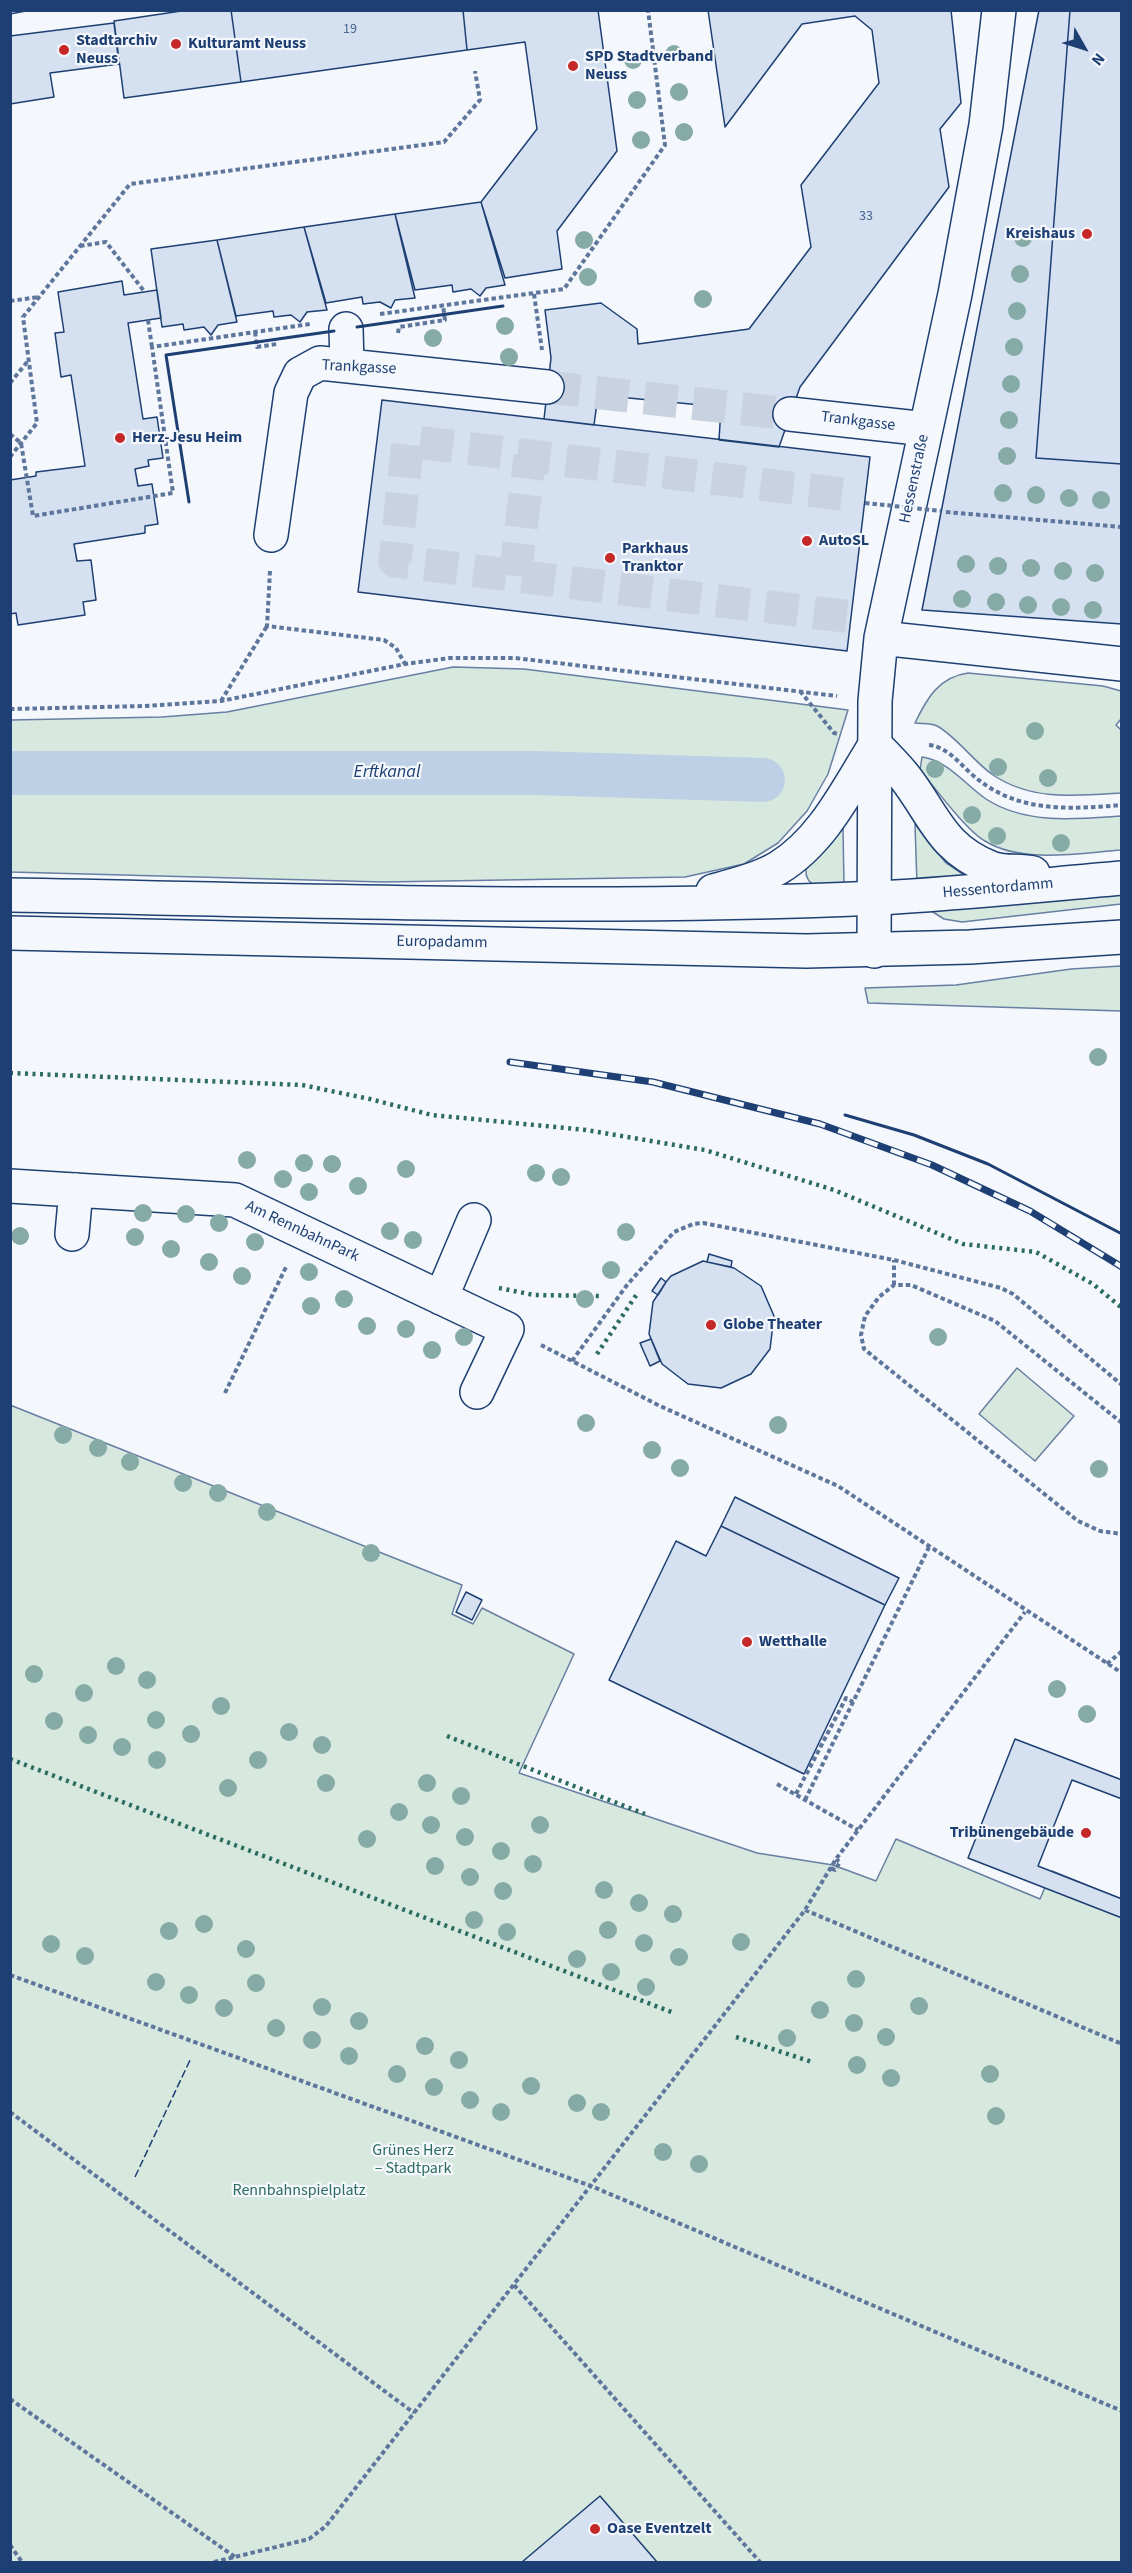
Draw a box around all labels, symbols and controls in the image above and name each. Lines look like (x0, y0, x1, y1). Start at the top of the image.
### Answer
north arrow (1054, 18, 1114, 78)
house number: 19 (343, 22, 357, 38)
place label: Stadtarchiv Neuss (76, 31, 158, 69)
place label: Kulturamt Neuss (188, 34, 306, 54)
marker: Kulturamt Neuss (169, 37, 183, 51)
marker: Stadtarchiv Neuss (57, 43, 71, 57)
place label: SPD Stadtverband Neuss (585, 47, 713, 85)
text: N (1086, 48, 1110, 70)
marker: SPD Stadtverband Neuss (566, 59, 580, 73)
house number: 33 (859, 209, 873, 225)
place label: Kreishaus (1005, 224, 1075, 244)
marker: Kreishaus (1080, 227, 1094, 241)
street label: Trankgasse (321, 356, 397, 380)
street label: Trankgasse (820, 408, 896, 436)
place label: Herz-Jesu Heim (132, 428, 242, 448)
marker: Herz-Jesu Heim (113, 431, 127, 445)
street label: Hessenstraße (896, 433, 934, 525)
place label: AutoSL (819, 531, 869, 551)
marker: AutoSL (800, 534, 814, 548)
place label: Parkhaus Tranktor (622, 539, 688, 577)
marker: Parkhaus Tranktor (603, 551, 617, 565)
water label: Erftkanal (354, 762, 420, 784)
street label: Hessentordamm (942, 875, 1054, 903)
street label: Europadamm (396, 933, 488, 953)
street label: Am RennbahnPark (242, 1197, 362, 1267)
place label: Globe Theater (723, 1315, 822, 1335)
marker: Globe Theater (704, 1318, 718, 1332)
place label: Wetthalle (759, 1632, 827, 1652)
marker: Wetthalle (740, 1635, 754, 1649)
place label: Tribünengebäude (950, 1823, 1074, 1843)
marker: Tribünengebäude (1079, 1826, 1093, 1840)
park label: Grünes Herz – Stadtpark (372, 2141, 454, 2179)
park label: Rennbahnspielplatz (232, 2181, 366, 2201)
place label: Oase Eventzelt (607, 2519, 712, 2539)
marker: Oase Eventzelt (588, 2522, 602, 2536)

